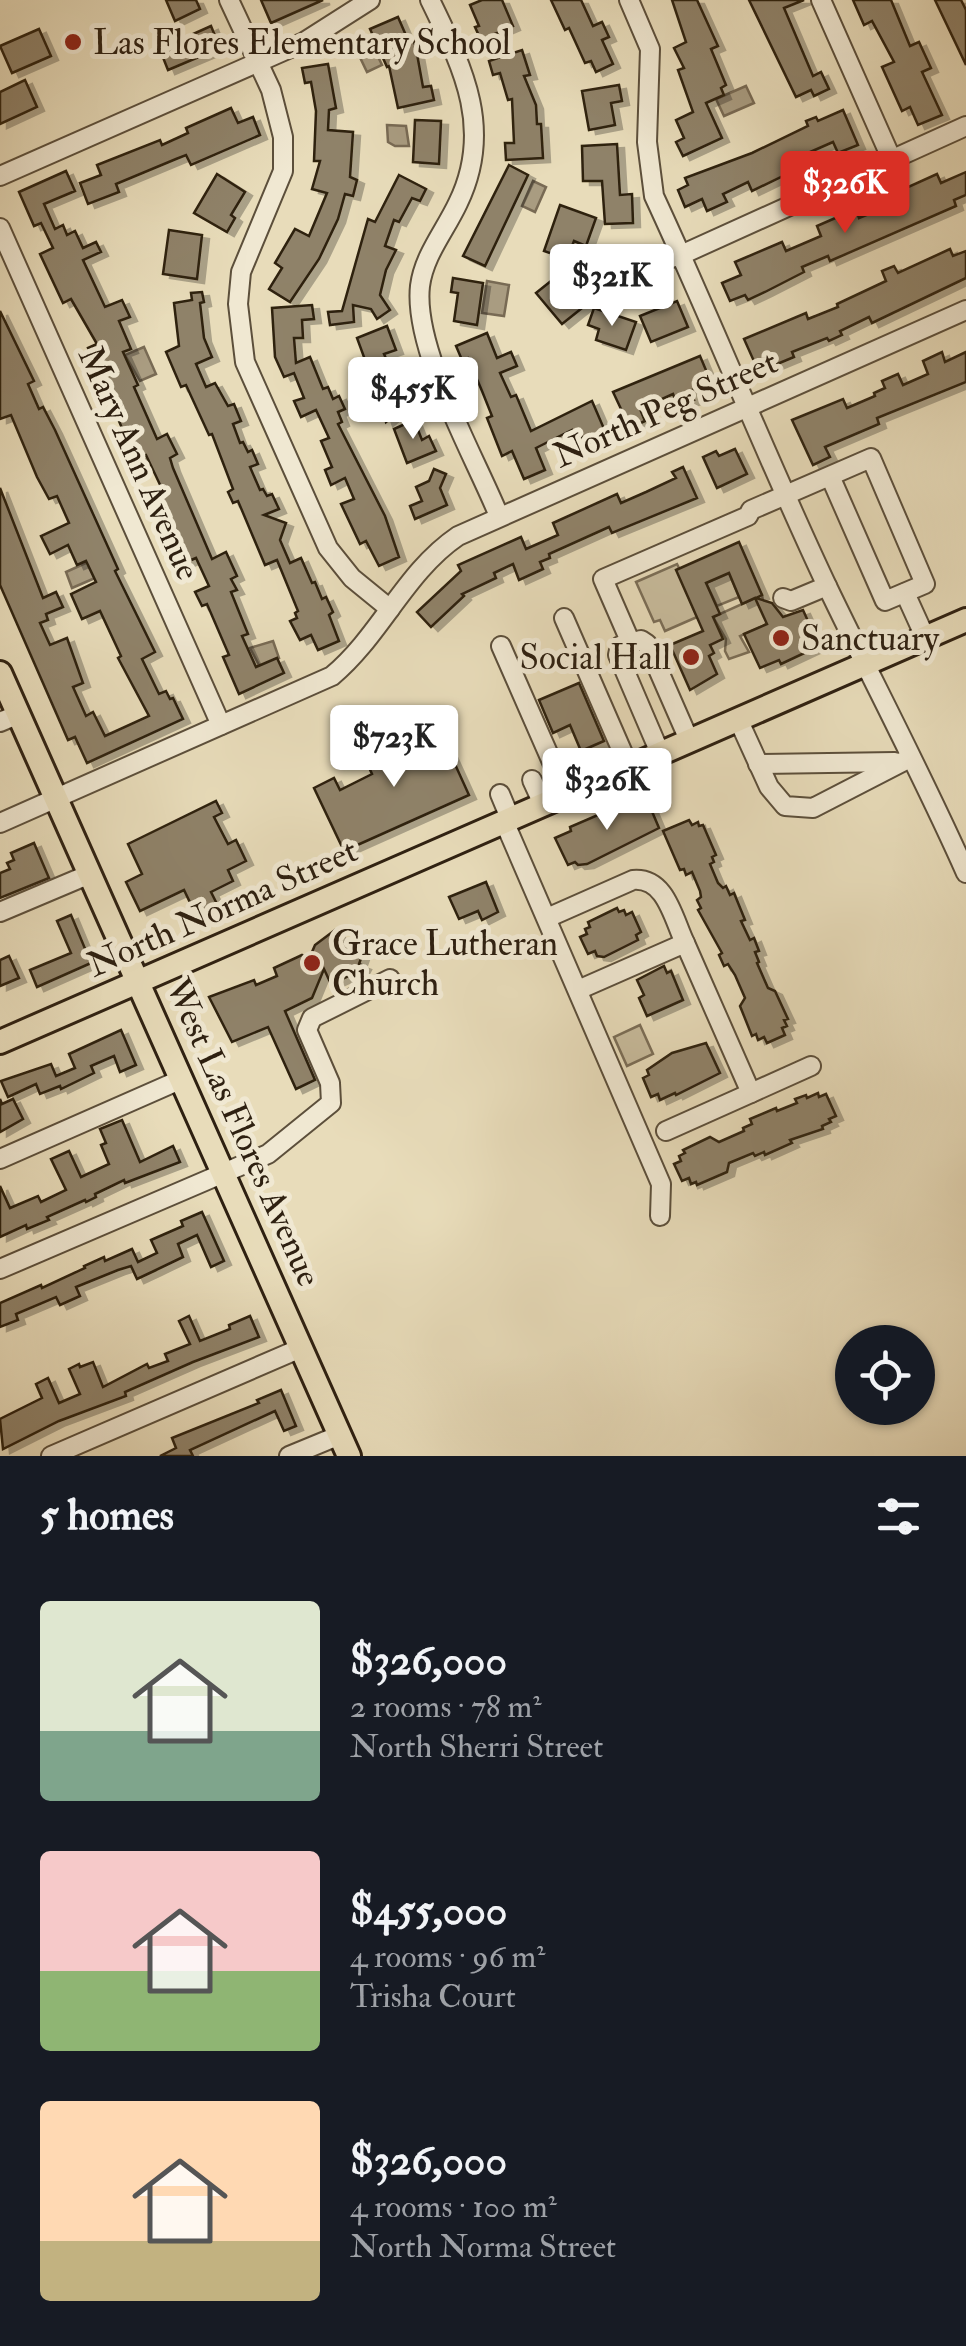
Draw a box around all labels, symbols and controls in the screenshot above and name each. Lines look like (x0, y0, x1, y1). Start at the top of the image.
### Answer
place label: Las Flores Elementary School (93, 21, 511, 65)
marker: Las Flores Elementary School (62, 31, 84, 53)
pin: $326K (775, 151, 915, 236)
text: $326K (802, 163, 888, 203)
pin: $321K (542, 244, 682, 329)
text: $321K (572, 256, 652, 296)
street label: Mary Ann Avenue (68, 340, 210, 587)
street label: North Peg Street (547, 340, 784, 478)
pin: $455K (343, 357, 483, 442)
text: $455K (370, 369, 456, 409)
place label: Sanctuary (801, 617, 940, 661)
marker: Sanctuary (770, 627, 792, 649)
place label: Social Hall (520, 636, 671, 680)
marker: Social Hall (680, 646, 702, 668)
pin: $723K (324, 705, 464, 790)
text: $723K (352, 717, 436, 757)
pin: $326K (537, 748, 677, 833)
text: $326K (564, 760, 650, 800)
street label: North Norma Street (80, 829, 364, 987)
place label: Grace Lutheran Church (332, 922, 558, 1006)
marker: Grace Lutheran Church (301, 952, 323, 974)
street label: West Las Flores Avenue (155, 971, 331, 1293)
map controls (835, 1325, 935, 1425)
button: locate (835, 1325, 935, 1425)
icon: filters (871, 1489, 926, 1544)
text: 5 homes (40, 1490, 174, 1542)
text: $326,000 (350, 1635, 507, 1687)
icon: home (120, 1641, 240, 1761)
text: 2 rooms · 78 m² (350, 1687, 541, 1727)
text: North Sherri Street (350, 1727, 603, 1767)
text: $455,000 (350, 1885, 507, 1937)
icon: home (120, 1891, 240, 2011)
text: 4 rooms · 96 m² (350, 1937, 545, 1977)
text: Trisha Court (350, 1977, 516, 2017)
text: $326,000 (350, 2135, 507, 2187)
icon: home (120, 2141, 240, 2261)
text: 4 rooms · 100 m² (350, 2187, 557, 2227)
text: North Norma Street (350, 2227, 616, 2267)

